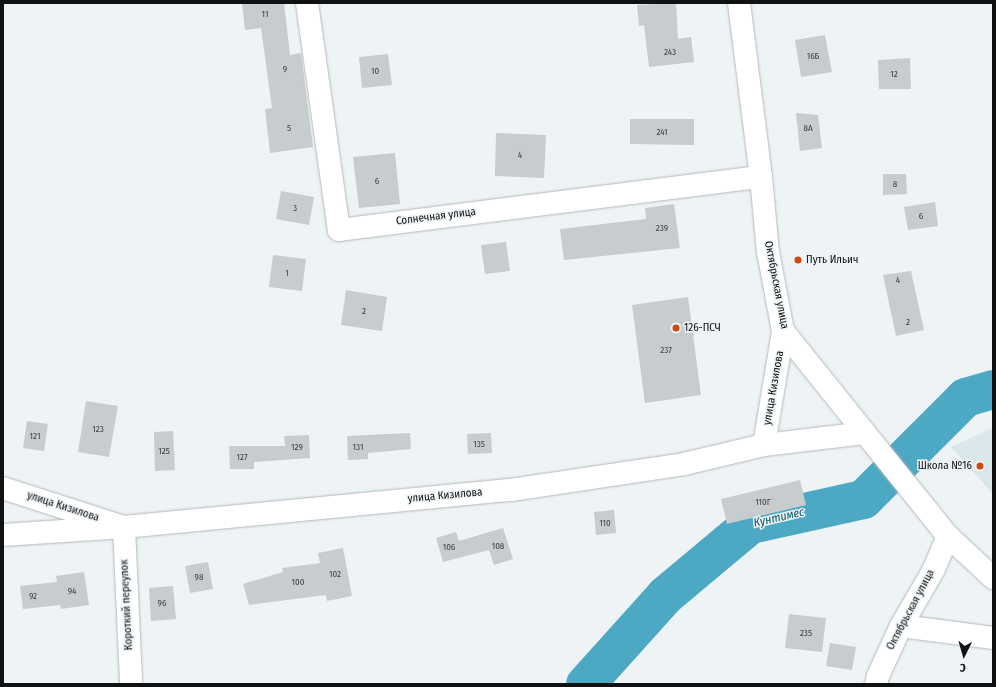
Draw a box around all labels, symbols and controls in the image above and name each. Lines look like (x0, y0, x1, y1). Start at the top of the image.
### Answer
house number: 11 (262, 9, 268, 19)
house number: 243 (664, 47, 676, 57)
house number: 16Б (807, 51, 819, 61)
house number: 9 (283, 64, 287, 74)
house number: 10 (371, 66, 379, 76)
house number: 12 (890, 69, 898, 79)
house number: 5 (287, 123, 291, 133)
house number: 8А (803, 123, 813, 133)
house number: 241 (656, 127, 668, 137)
house number: 4 (518, 150, 522, 160)
house number: 6 (375, 176, 379, 186)
house number: 8 (893, 179, 897, 189)
house number: 3 (293, 203, 297, 213)
street label: Солнечная улица (395, 206, 477, 228)
house number: 6 (919, 211, 923, 221)
house number: 239 (656, 223, 668, 233)
street label: Октябрьская улица (761, 240, 791, 330)
place label: Путь Ильич (806, 253, 858, 267)
marker: Путь Ильич (793, 255, 803, 265)
house number: 1 (285, 268, 289, 278)
house number: 4 (896, 275, 900, 285)
house number: 2 (362, 306, 366, 316)
house number: 2 (906, 317, 910, 327)
place label: 126-ПСЧ (684, 321, 721, 335)
marker: 126-ПСЧ (671, 323, 681, 333)
house number: 237 (660, 345, 672, 355)
street label: улица Кизилова (761, 350, 787, 426)
house number: 123 (92, 424, 104, 434)
house number: 121 (30, 431, 40, 441)
house number: 135 (473, 439, 485, 449)
house number: 129 (291, 442, 303, 452)
house number: 131 (353, 442, 363, 452)
house number: 125 (158, 446, 170, 456)
house number: 127 (236, 452, 248, 462)
place label: Школа №16 (918, 459, 972, 473)
marker: Школа №16 (975, 461, 985, 471)
street label: улица Кизилова (407, 486, 483, 506)
street label: улица Кизилова (25, 489, 101, 525)
house number: 110Г (755, 497, 771, 507)
water label: Кунтимес (752, 505, 806, 531)
house number: 110 (599, 518, 611, 528)
house number: 108 (492, 541, 504, 551)
house number: 106 (443, 542, 455, 552)
street label: Короткий переулок (118, 559, 136, 651)
street label: Октябрьская улица (884, 568, 938, 652)
house number: 102 (329, 569, 341, 579)
house number: 98 (195, 572, 203, 582)
house number: 100 (292, 577, 304, 587)
house number: 94 (68, 586, 76, 596)
house number: 92 (29, 591, 37, 601)
house number: 96 (158, 598, 166, 608)
house number: 235 (800, 628, 812, 638)
north arrow (944, 635, 984, 675)
text: С (959, 661, 966, 674)

